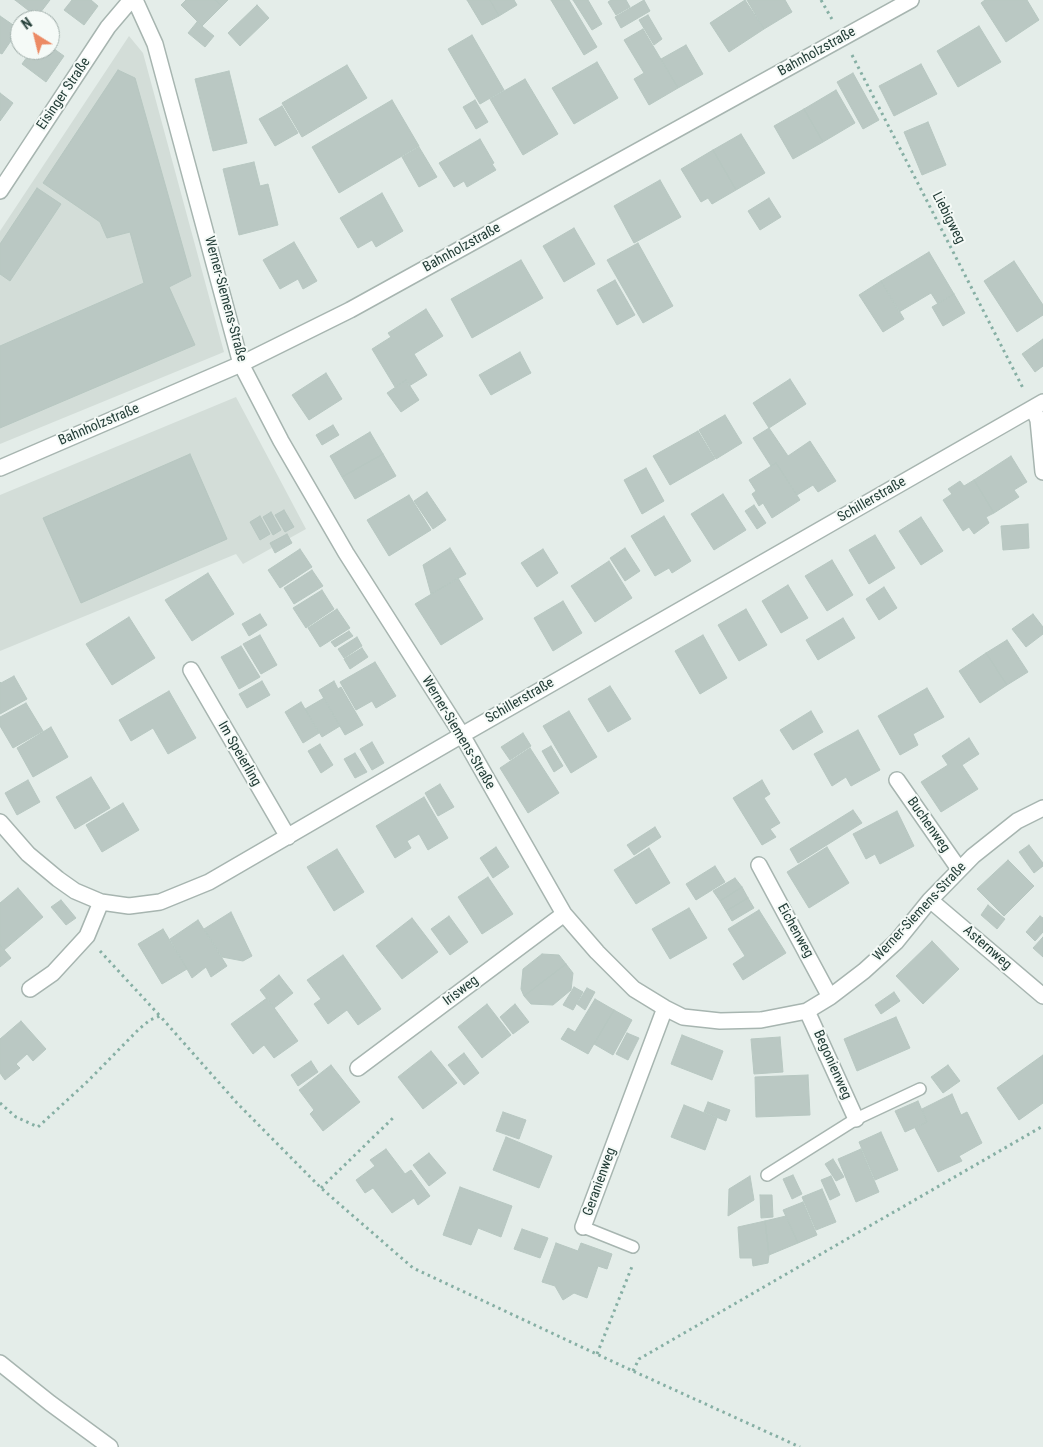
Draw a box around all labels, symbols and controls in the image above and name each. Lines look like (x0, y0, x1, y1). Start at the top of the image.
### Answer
north arrow (10, 10, 60, 60)
text: N (19, 15, 35, 33)
street label: Bahnholzstraße (775, 24, 859, 80)
street label: Eisinger Straße (34, 55, 94, 133)
street label: Liebigweg (928, 189, 968, 247)
street label: Bahnholzstraße (420, 220, 504, 276)
street label: Werner-Siemens-Straße (200, 234, 250, 364)
street label: Bahnholzstraße (56, 400, 142, 450)
street label: Schillerstraße (835, 474, 909, 526)
street label: Werner-Siemens-Straße (418, 673, 498, 793)
street label: Schillerstraße (483, 675, 557, 727)
street label: Im Speierling (214, 719, 264, 789)
street label: Buchenweg (903, 794, 953, 856)
street label: Werner-Siemens-Straße (870, 859, 970, 965)
street label: Eichenweg (773, 901, 817, 961)
street label: Asternweg (959, 922, 1015, 974)
street label: Irisweg (440, 972, 482, 1010)
street label: Begonienweg (809, 1028, 855, 1102)
street label: Geranienweg (580, 1146, 620, 1218)

